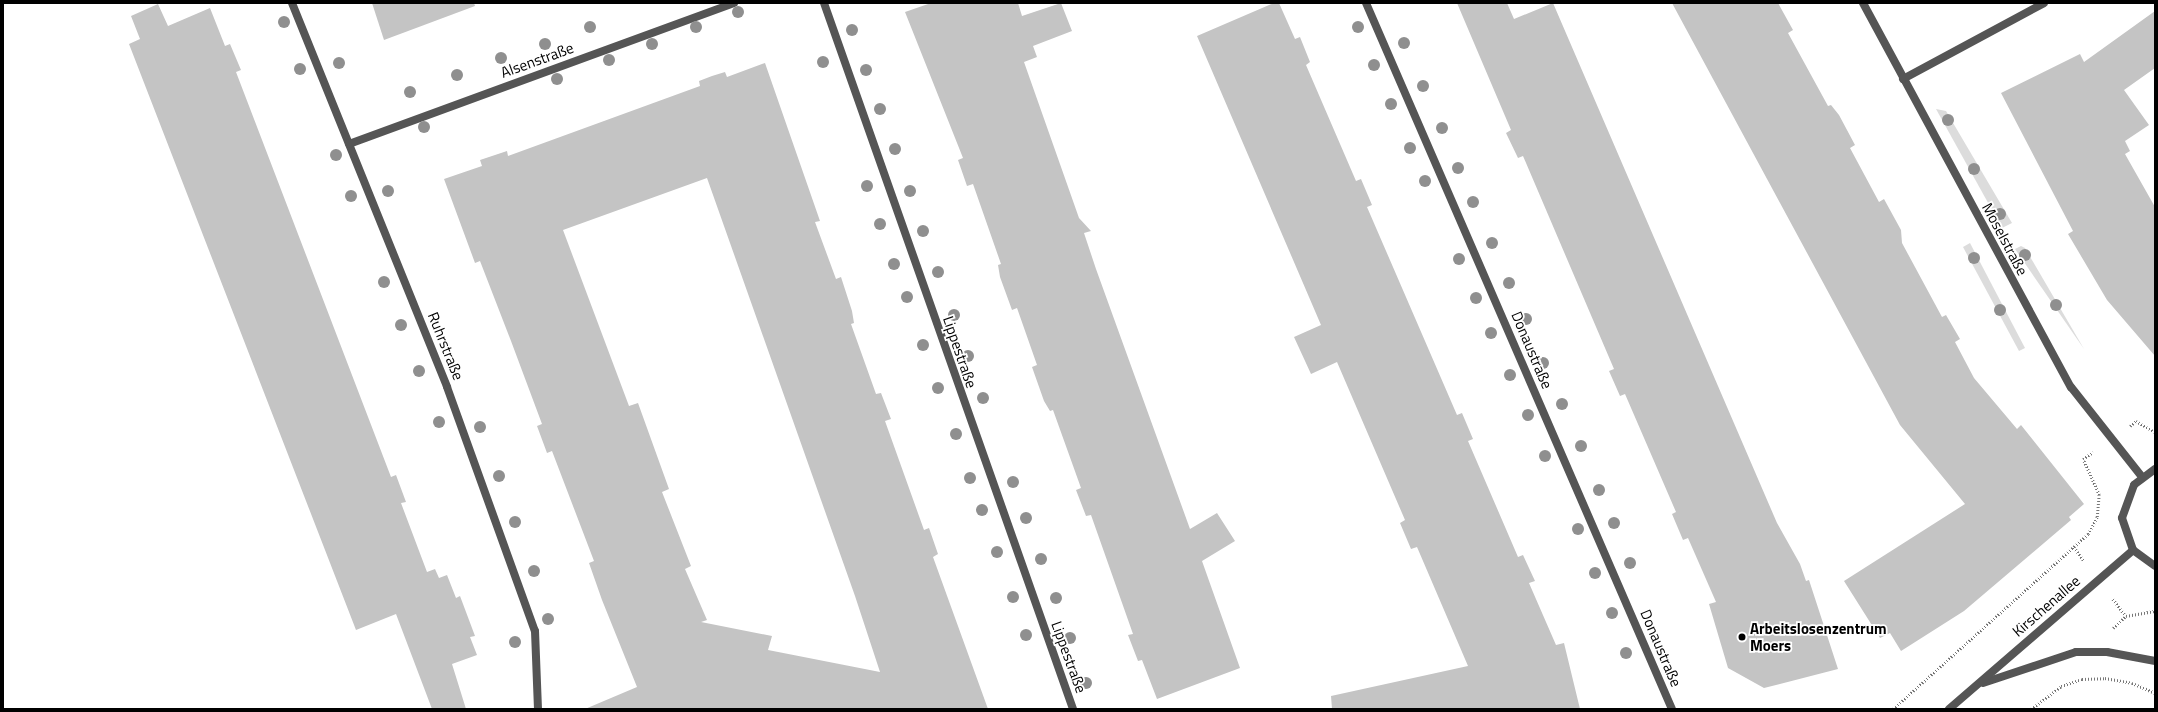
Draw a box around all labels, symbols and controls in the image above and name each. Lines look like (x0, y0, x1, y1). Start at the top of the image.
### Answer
street label: Alsenstraße (498, 39, 576, 81)
street label: Moselstraße (1978, 200, 2032, 278)
street label: Ruhrstraße (424, 309, 468, 383)
street label: Donaustraße (1508, 309, 1556, 391)
street label: Lippestraße (939, 314, 981, 390)
street label: Kirschenallee (2008, 572, 2084, 640)
street label: Donaustraße (1637, 607, 1685, 689)
street label: Lippestraße (1048, 619, 1090, 695)
place label: Arbeitslosenzentrum Moers (1750, 619, 1887, 654)
marker: Arbeitslosenzentrum Moers (1737, 632, 1747, 642)

